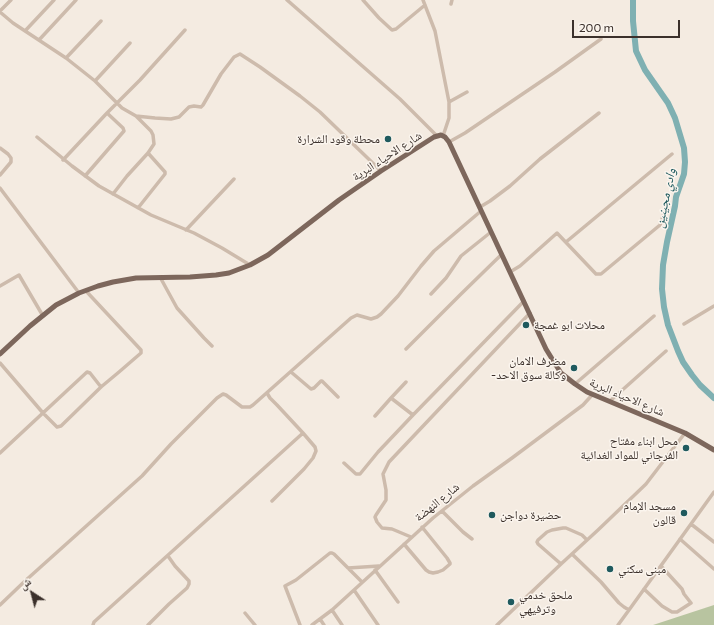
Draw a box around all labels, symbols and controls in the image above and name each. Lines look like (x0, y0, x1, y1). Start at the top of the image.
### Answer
scale bar (574, 12, 682, 38)
text: 200 m (579, 20, 614, 34)
street label: شارع الاحياء البرية (350, 128, 424, 184)
place label: محطة وقود الشرارة (297, 132, 380, 146)
marker: محطة وقود الشرارة (383, 134, 393, 144)
water label: وادي مجينين (651, 167, 679, 229)
place label: محلات ابو غمجة (534, 318, 605, 332)
marker: محلات ابو غمجة (521, 320, 531, 330)
place label: مضرف الامان -وكالة سوق الاحد (491, 354, 566, 382)
marker: مضرف الامان -وكالة سوق الاحد (569, 363, 579, 373)
street label: شارع الاحياء البرية (587, 375, 667, 419)
place label: محل ابناء مفتاح الفرجاني للمواد الغدائية (580, 434, 678, 462)
marker: محل ابناء مفتاح الفرجاني للمواد الغدائية (681, 443, 691, 453)
street label: شارع النهضة (412, 480, 462, 524)
place label: مسجد الإمام قالون (623, 499, 676, 527)
place label: حضيرة دواجن (500, 508, 561, 522)
marker: مسجد الإمام قالون (679, 508, 689, 518)
marker: حضيرة دواجن (487, 510, 497, 520)
place label: مبنى سكني (618, 562, 666, 576)
marker: مبنى سكني (605, 564, 615, 574)
north arrow (12, 573, 52, 613)
text: ش (16, 574, 33, 592)
place label: ملحق خدمي وترفيهي (519, 588, 572, 616)
marker: ملحق خدمي وترفيهي (506, 597, 516, 607)

